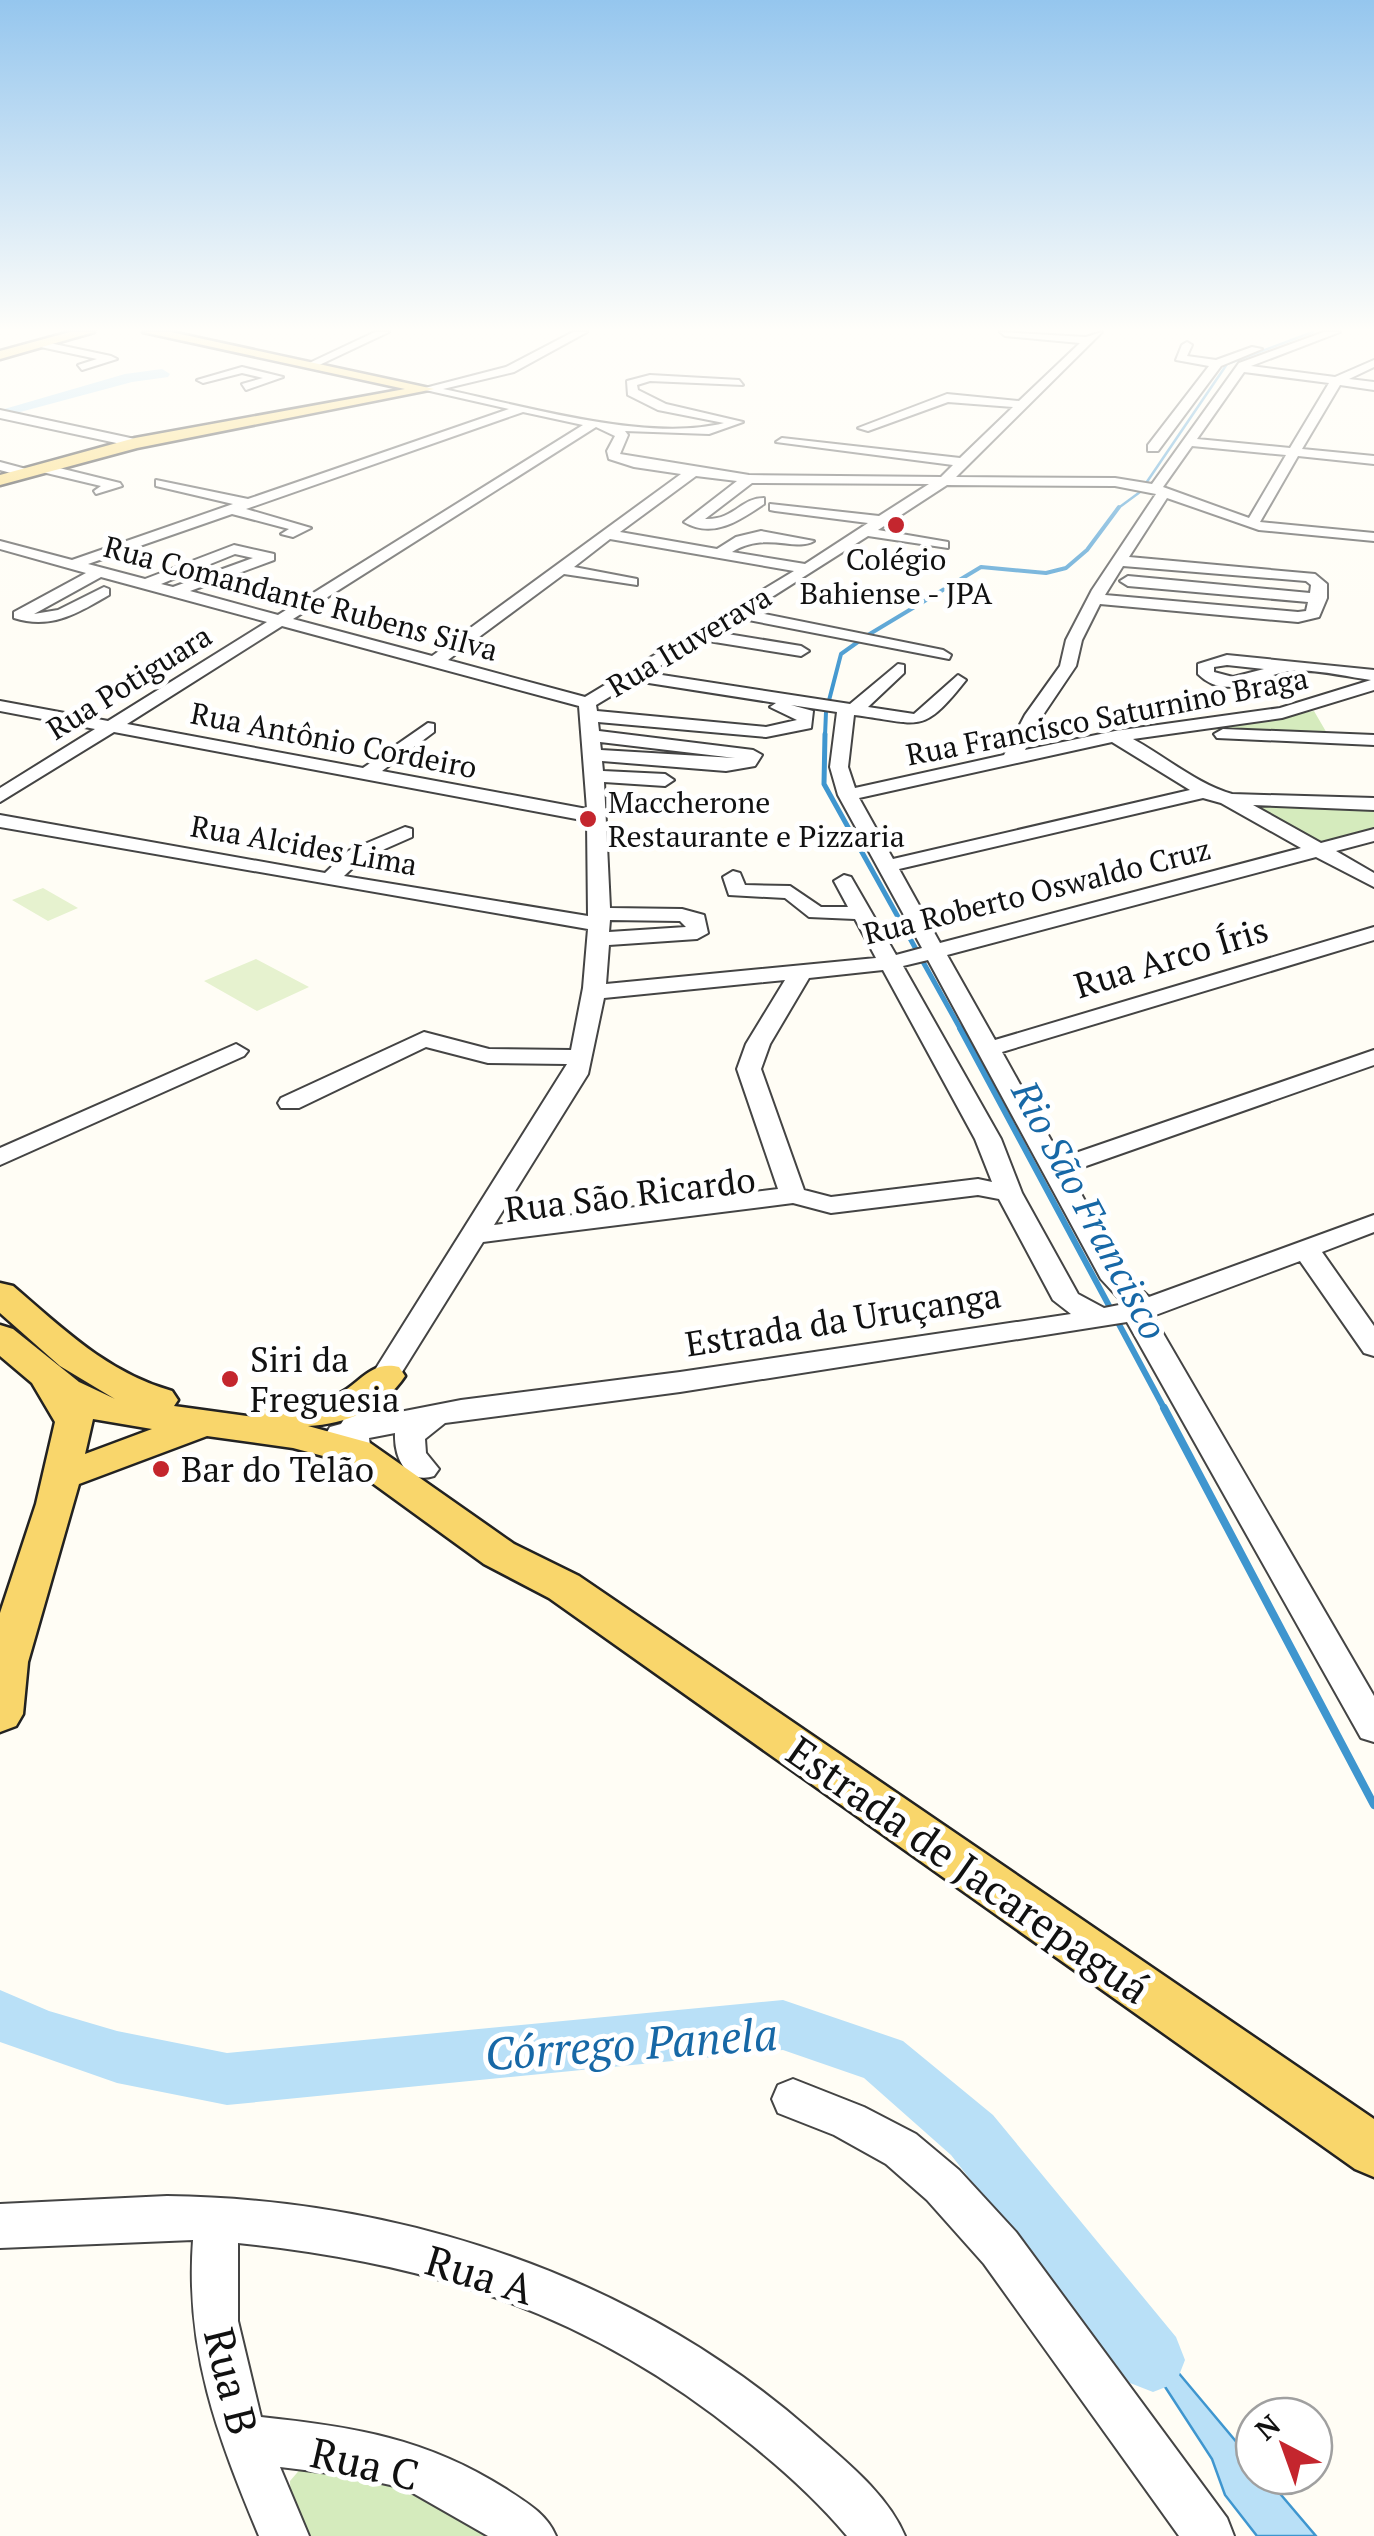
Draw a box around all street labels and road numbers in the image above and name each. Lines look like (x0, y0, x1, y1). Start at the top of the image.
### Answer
street label: Rua Comandante Rubens Silva (100, 526, 502, 670)
street label: Rua Ituverava (600, 576, 778, 706)
street label: Rua Potiguara (39, 615, 219, 749)
street label: Rua Francisco Saturnino Braga (903, 657, 1311, 775)
street label: Rua Antônio Cordeiro (188, 693, 480, 787)
street label: Rua Alcides Lima (188, 805, 420, 885)
street label: Rua Roberto Oswaldo Cruz (859, 828, 1215, 954)
street label: Rua Arco Íris (1069, 906, 1273, 1008)
street label: Rua São Ricardo (502, 1156, 758, 1232)
street label: Estrada da Uruçanga (682, 1271, 1004, 1367)
street label: Estrada de Jacarepaguá (776, 1722, 1162, 2016)
street label: Rua A (419, 2231, 541, 2317)
street label: Rua B (192, 2322, 272, 2440)
street label: Rua C (305, 2423, 425, 2503)

